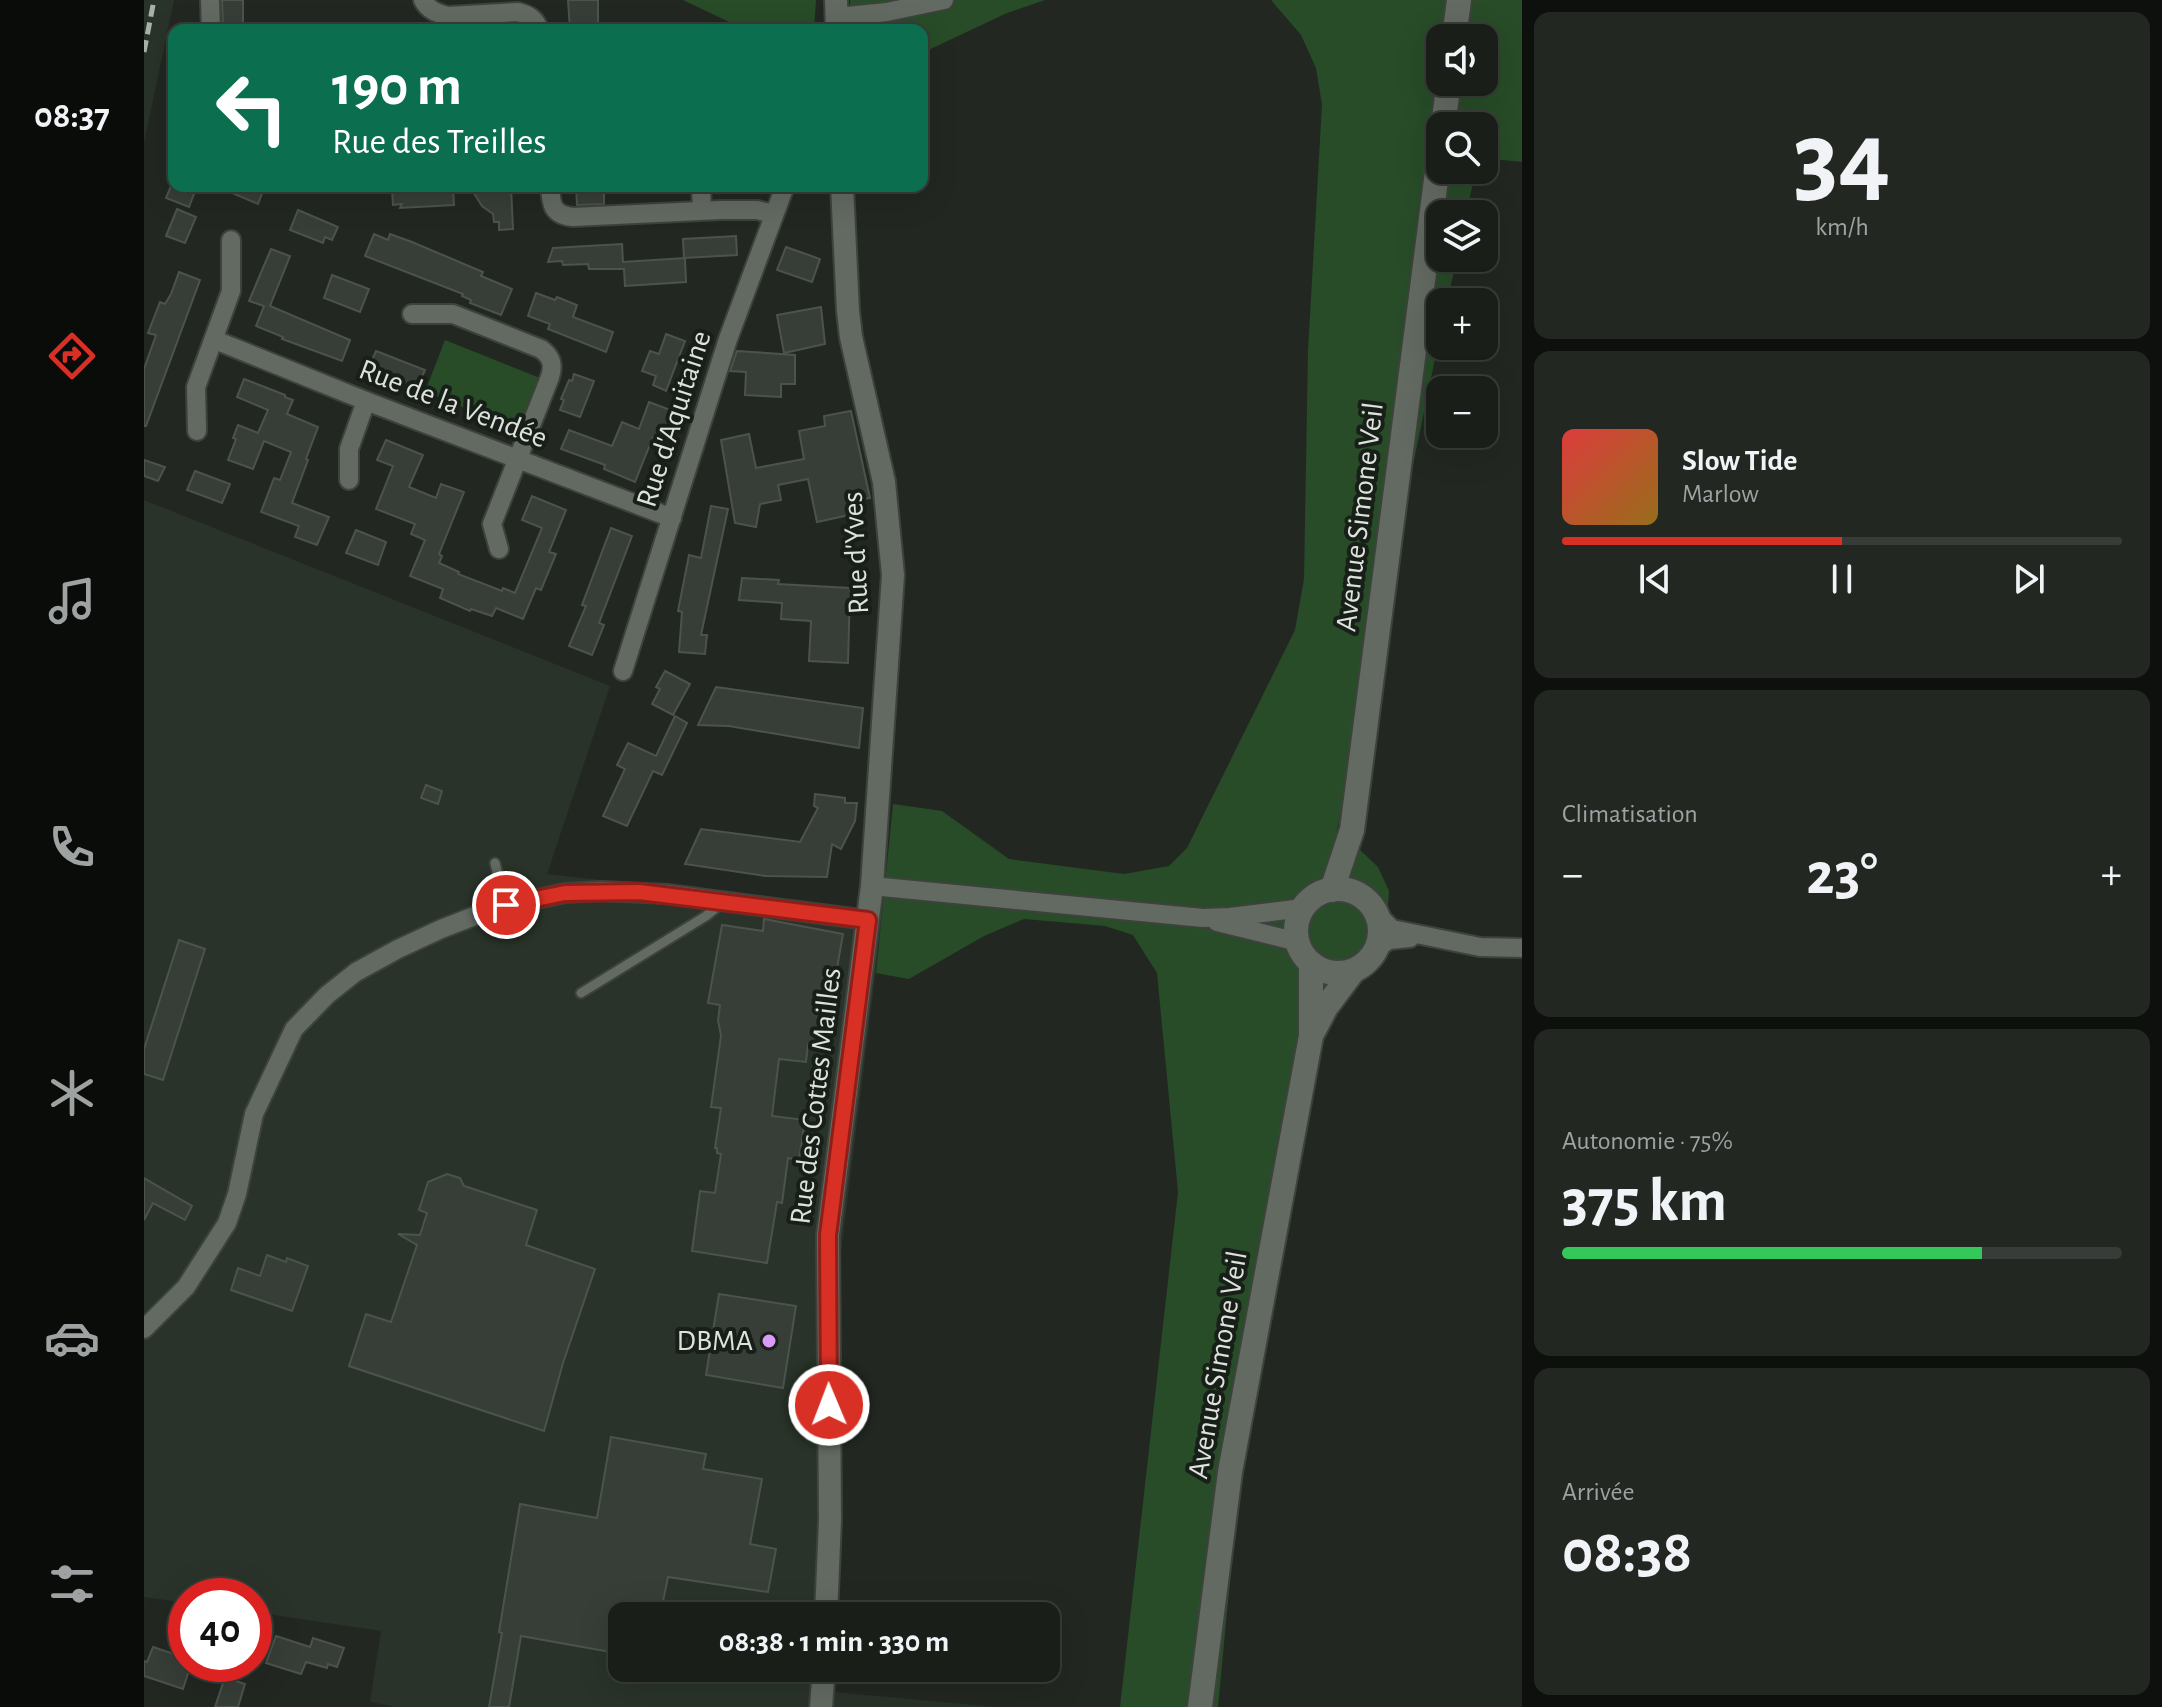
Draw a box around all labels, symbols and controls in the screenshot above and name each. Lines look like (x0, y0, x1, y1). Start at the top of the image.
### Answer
map controls (1426, 24, 1498, 448)
button: sound (1426, 24, 1498, 96)
icon: left (200, 56, 304, 160)
text: 190 m (332, 59, 462, 115)
text: 08:37 (34, 98, 110, 134)
text: 34 (1793, 108, 1891, 212)
button: search (1426, 112, 1498, 184)
text: Rue des Treilles (332, 124, 547, 160)
button: layers (1426, 200, 1498, 272)
text: km/h (1815, 214, 1869, 240)
button: + (1426, 288, 1498, 360)
street label: Rue d'Aquitaine (631, 327, 717, 511)
icon: directions (44, 328, 100, 384)
street label: Rue de la Vendée (355, 354, 551, 454)
button: − (1426, 376, 1498, 448)
street label: Avenue Simone Veil (1331, 401, 1389, 633)
text: Slow Tide (1682, 446, 1797, 476)
text: Marlow (1682, 481, 1759, 507)
street label: Rue d'Yves (838, 491, 874, 615)
icon: previous (1633, 557, 1677, 601)
icon: pause (1820, 557, 1864, 601)
icon: next (2007, 557, 2051, 601)
icon: music (44, 573, 100, 629)
text: Climatisation (1562, 801, 1698, 827)
icon: phone (44, 819, 100, 875)
text: 23° (1806, 845, 1878, 905)
text: − (1562, 853, 1583, 897)
text: + (2101, 853, 2122, 897)
pin (472, 871, 540, 939)
icon: arrive (484, 883, 528, 927)
street label: Rue des Cottes Mailles (785, 966, 847, 1226)
icon: climate (44, 1065, 100, 1121)
text: Autonomie · 75% (1562, 1128, 1733, 1154)
text: 375 km (1562, 1172, 1727, 1232)
street label: Avenue Simone Veil (1183, 1249, 1253, 1481)
icon: car (44, 1310, 100, 1366)
place label: DBMA (677, 1326, 753, 1356)
marker: DBMA (760, 1332, 778, 1350)
position arrow (787, 1363, 871, 1447)
text: Arrivée (1562, 1479, 1634, 1505)
text: 08:38 (1562, 1523, 1692, 1583)
icon: filters (44, 1556, 100, 1612)
speed limit sign: 40 (168, 1578, 272, 1682)
text: 08:38 · 1 min · 330 m (719, 1627, 949, 1657)

